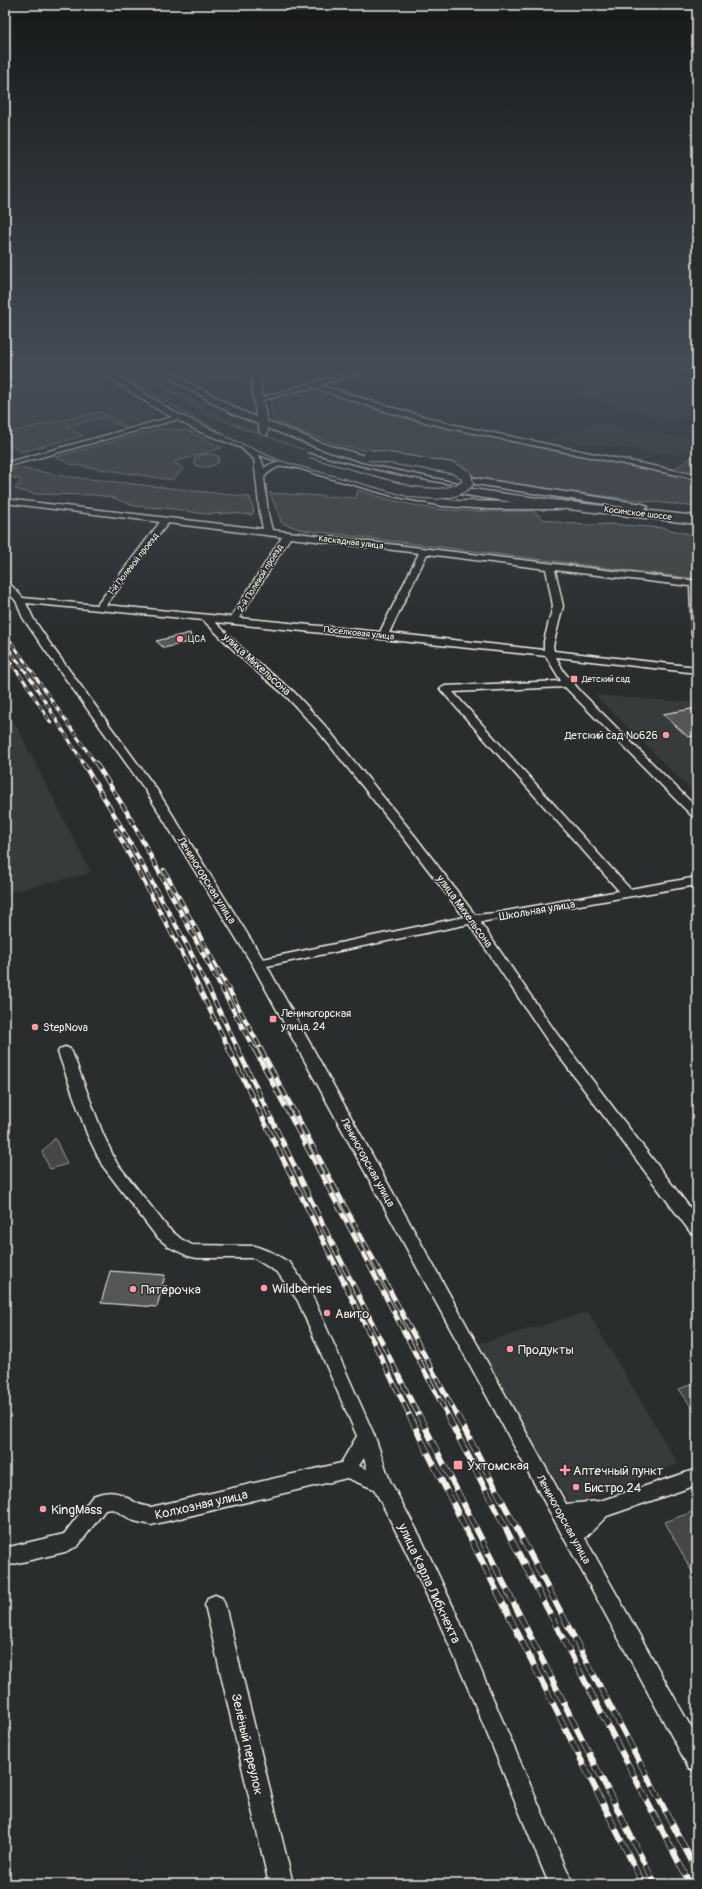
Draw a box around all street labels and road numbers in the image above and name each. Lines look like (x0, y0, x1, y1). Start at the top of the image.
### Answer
street label: Косинское шоссе (603, 504, 673, 523)
street label: 1-й Полевой проезд (106, 530, 162, 598)
street label: Каскадная улица (318, 533, 384, 552)
street label: 2-й Полевой проезд (235, 542, 286, 614)
street label: Поселковая улица (323, 624, 395, 643)
street label: улица Михельсона (219, 630, 293, 698)
street label: Лениногорская улица (174, 834, 239, 926)
street label: улица Михельсона (433, 872, 495, 950)
street label: Школьная улица (498, 897, 576, 924)
street label: Лениногорская улица (337, 1114, 397, 1209)
street label: Лениногорская улица (533, 1471, 593, 1566)
street label: Колхозная улица (153, 1487, 249, 1523)
street label: улица Карла Либкнехта (394, 1520, 464, 1646)
street label: Зелёный переулок (228, 1692, 267, 1797)

